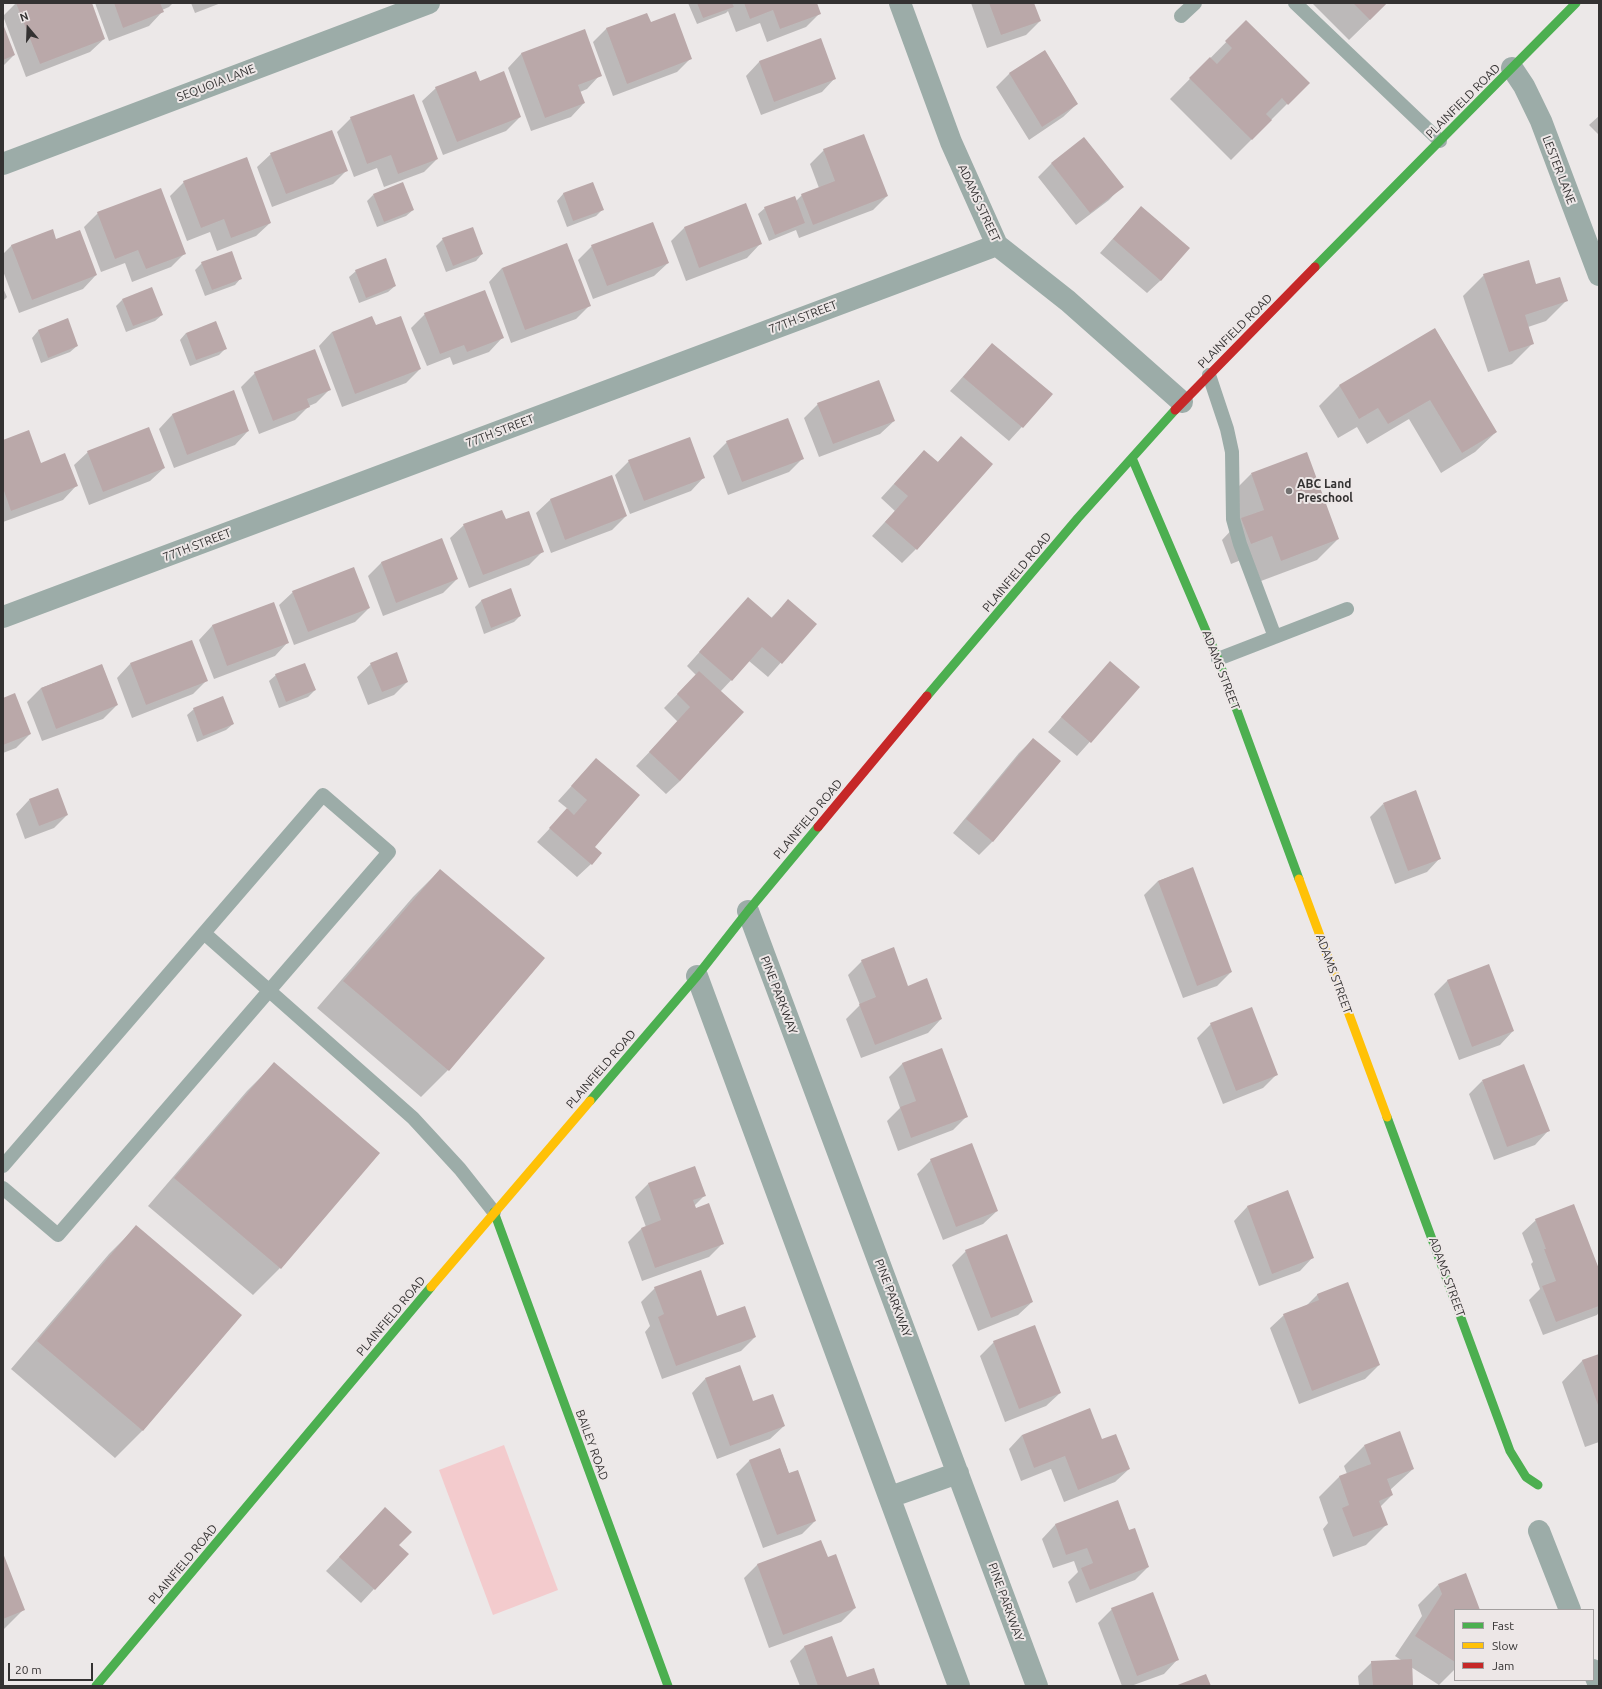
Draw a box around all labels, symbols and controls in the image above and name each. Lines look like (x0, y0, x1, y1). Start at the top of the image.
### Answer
north arrow (8, 8, 48, 48)
text: N (18, 10, 30, 24)
street label: SEQUOIA LANE (175, 61, 257, 105)
street label: PLAINFIELD ROAD (1423, 61, 1503, 141)
street label: LESTER LANE (1539, 134, 1579, 206)
street label: ADAMS STREET (955, 162, 1003, 244)
street label: PLAINFIELD ROAD (1195, 291, 1275, 371)
street label: 77TH STREET (767, 297, 839, 337)
street label: 77TH STREET (464, 411, 536, 451)
place label: ABC Land Preschool (1297, 477, 1353, 505)
marker: ABC Land Preschool (1284, 486, 1294, 496)
street label: 77TH STREET (161, 525, 233, 565)
street label: PLAINFIELD ROAD (980, 529, 1054, 615)
street label: ADAMS STREET (1199, 628, 1243, 712)
street label: PLAINFIELD ROAD (771, 776, 845, 862)
street label: ADAMS STREET (1313, 932, 1355, 1016)
street label: PINE PARKWAY (757, 954, 801, 1036)
street label: PLAINFIELD ROAD (563, 1027, 639, 1111)
street label: ADAMS STREET (1426, 1235, 1468, 1319)
street label: PINE PARKWAY (871, 1257, 915, 1339)
street label: PLAINFIELD ROAD (354, 1273, 428, 1359)
street label: BAILEY ROAD (573, 1408, 611, 1482)
street label: PLAINFIELD ROAD (146, 1521, 220, 1607)
street label: PINE PARKWAY (985, 1561, 1027, 1643)
legend (1454, 1609, 1594, 1681)
text: Fast (1492, 1619, 1514, 1632)
text: Slow (1492, 1639, 1518, 1652)
scale bar (10, 1655, 95, 1681)
text: Jam (1492, 1659, 1514, 1672)
text: 20 m (15, 1663, 42, 1676)

